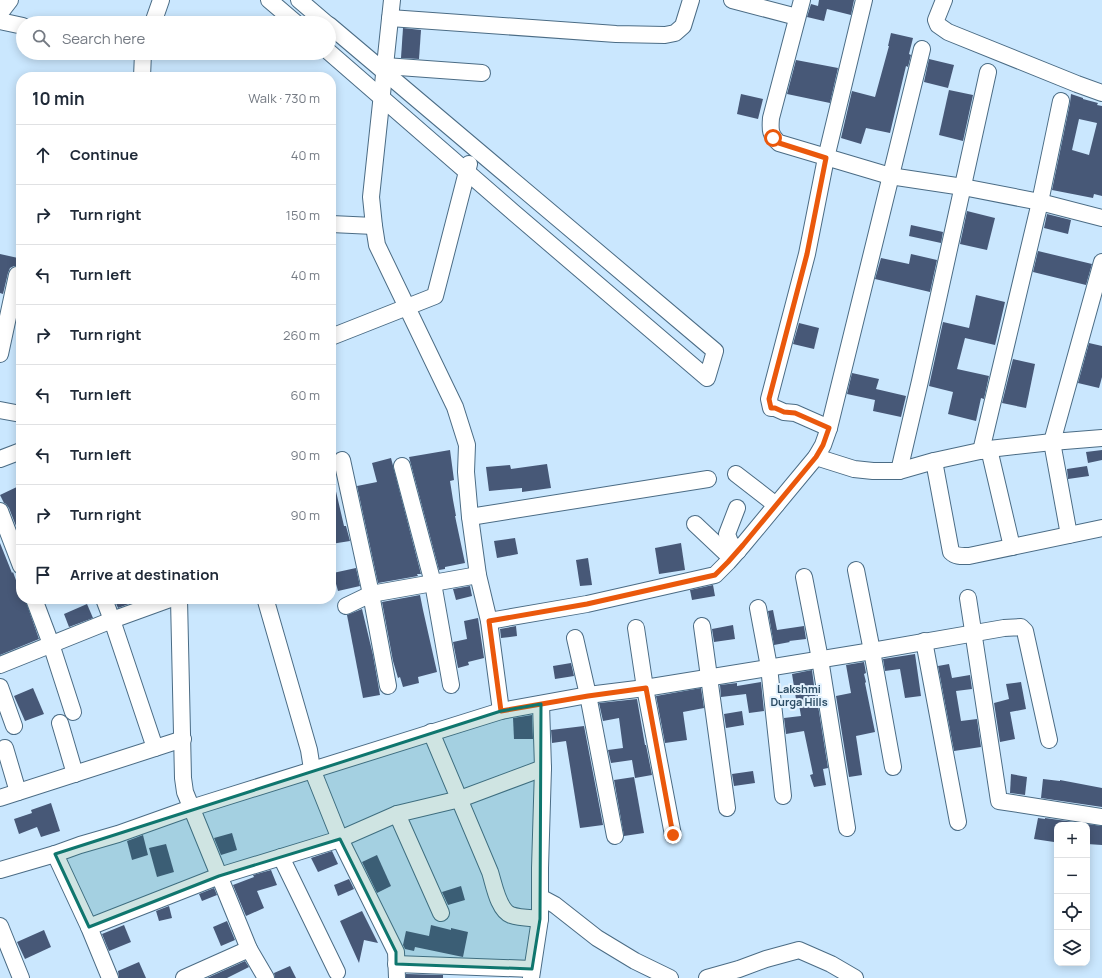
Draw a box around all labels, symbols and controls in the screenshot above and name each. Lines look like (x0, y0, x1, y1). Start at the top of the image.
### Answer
search box (16, 16, 336, 60)
icon: search (30, 27, 52, 49)
text: Search here (62, 28, 145, 49)
text: 10 min (32, 87, 85, 110)
text: Walk · 730 m (248, 89, 320, 107)
route start (764, 129, 782, 147)
icon: ahead (32, 144, 54, 166)
text: Continue (70, 144, 138, 165)
text: 40 m (291, 146, 320, 164)
icon: right (32, 204, 54, 226)
text: Turn right (70, 204, 141, 225)
text: 150 m (286, 206, 320, 224)
icon: left (32, 264, 54, 286)
text: Turn left (70, 264, 132, 285)
text: 40 m (291, 266, 320, 284)
icon: right (32, 324, 54, 346)
text: Turn right (70, 324, 141, 345)
text: 260 m (283, 326, 320, 344)
icon: left (32, 384, 54, 406)
text: Turn left (70, 384, 132, 405)
text: 60 m (290, 386, 320, 404)
icon: left (32, 444, 54, 466)
text: Turn left (70, 444, 132, 465)
text: 90 m (290, 446, 320, 464)
icon: right (32, 504, 54, 526)
text: Turn right (70, 504, 141, 525)
text: 90 m (290, 506, 320, 524)
icon: arrive (32, 564, 54, 586)
text: Arrive at destination (70, 564, 219, 585)
district label: Lakshmi Durga Hills (770, 681, 828, 709)
map controls (1054, 822, 1090, 966)
button: + (1054, 822, 1090, 858)
route end (664, 826, 682, 844)
button: − (1054, 858, 1090, 894)
button: locate (1054, 894, 1090, 930)
button: layers (1054, 930, 1090, 966)

